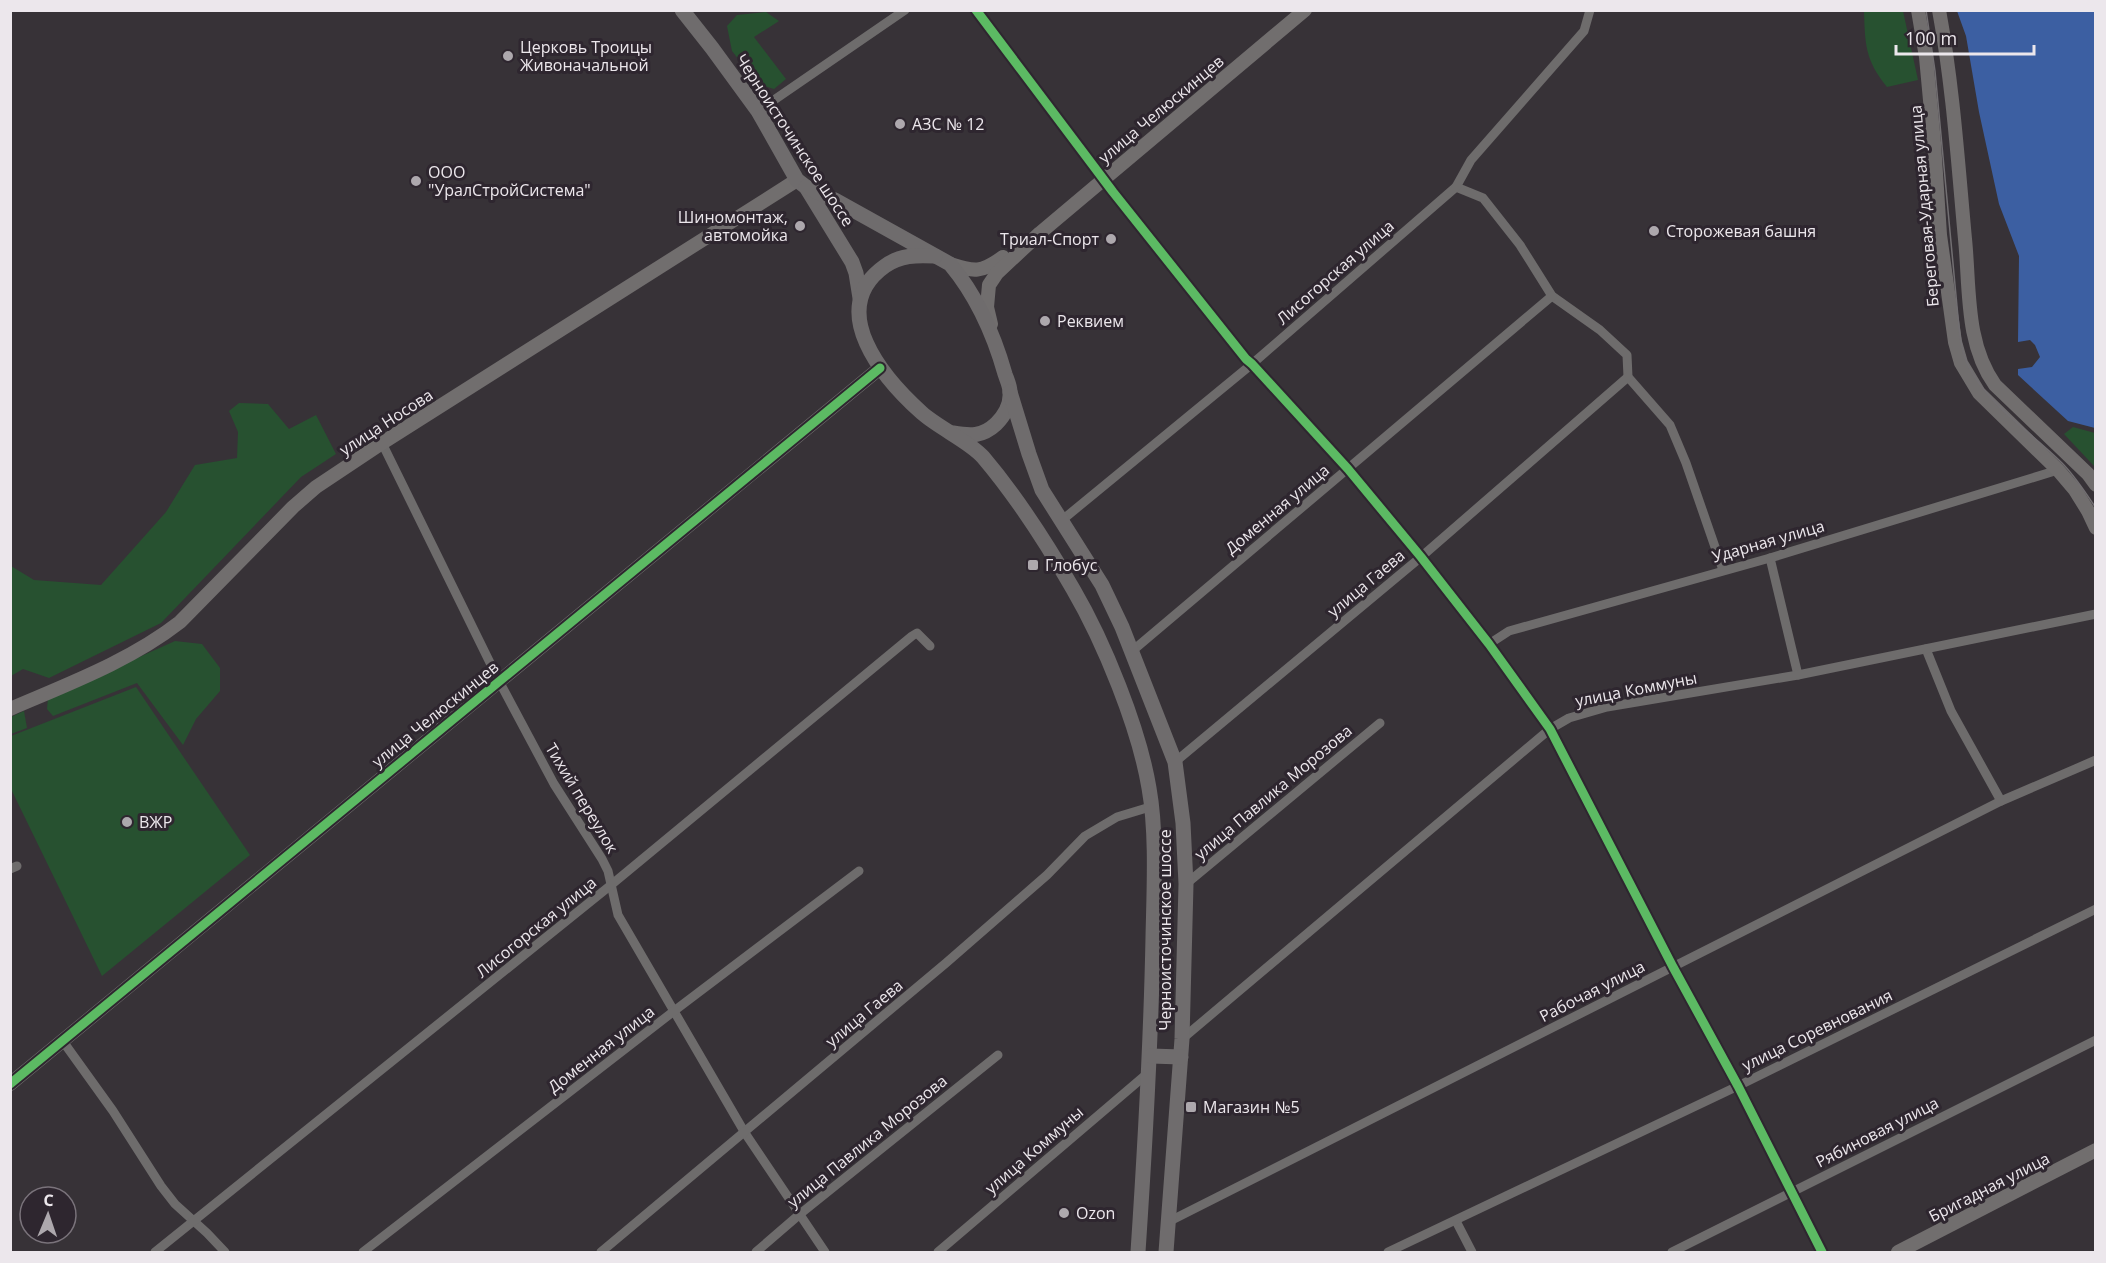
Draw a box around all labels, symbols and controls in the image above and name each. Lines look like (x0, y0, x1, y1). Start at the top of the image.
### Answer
scale bar (1896, 18, 2034, 56)
text: 100 m (1905, 26, 1957, 50)
place label: Церковь Троицы Живоначальной (520, 36, 652, 76)
marker: Церковь Троицы Живоначальной (501, 49, 515, 63)
street label: Черноисточинское шоссе (731, 50, 859, 230)
street label: улица Челюскинцев (1094, 50, 1228, 168)
street label: Береговая-Ударная улица (1904, 104, 1944, 308)
place label: АЗС № 12 (912, 113, 984, 135)
marker: АЗС № 12 (893, 117, 907, 131)
place label: ООО "УралСтройСистема" (428, 161, 591, 201)
marker: ООО "УралСтройСистема" (409, 174, 423, 188)
place label: Шиномонтаж, автомойка (678, 206, 788, 246)
street label: Лисогорская улица (1272, 215, 1398, 329)
marker: Шиномонтаж, автомойка (793, 219, 807, 233)
place label: Сторожевая башня (1666, 220, 1816, 242)
marker: Сторожевая башня (1647, 224, 1661, 238)
place label: Триал-Спорт (1000, 228, 1099, 250)
marker: Триал-Спорт (1104, 232, 1118, 246)
place label: Реквием (1057, 310, 1124, 332)
marker: Реквием (1038, 314, 1052, 328)
street label: улица Носова (335, 384, 437, 460)
street label: Доменная улица (1220, 459, 1334, 559)
street label: Ударная улица (1709, 514, 1827, 568)
street label: улица Гаева (1323, 544, 1409, 622)
place label: Глобус (1045, 554, 1098, 576)
marker: Глобус (1026, 558, 1040, 572)
street label: улица Челюскинцев (367, 656, 503, 772)
street label: улица Коммуны (1573, 666, 1699, 712)
street label: улица Павлика Морозова (1189, 719, 1357, 865)
street label: Тихий переулок (540, 739, 624, 858)
place label: ВЖР (139, 811, 172, 833)
marker: ВЖР (120, 815, 134, 829)
street label: Черноисточинское шоссе (1154, 829, 1176, 1031)
street label: Лисогорская улица (471, 872, 601, 982)
street label: Рабочая улица (1536, 955, 1648, 1027)
street label: улица Гаева (821, 974, 907, 1052)
street label: улица Соревнования (1738, 984, 1896, 1076)
street label: Доменная улица (543, 1000, 659, 1098)
street label: улица Павлика Морозова (783, 1070, 951, 1212)
street label: Рябиновая улица (1812, 1091, 1942, 1173)
place label: Магазин №5 (1203, 1096, 1300, 1118)
marker: Магазин №5 (1184, 1100, 1198, 1114)
street label: улица Коммуны (980, 1101, 1088, 1199)
street label: Бригадная улица (1925, 1147, 2053, 1227)
north arrow (18, 1185, 78, 1245)
text: С (43, 1189, 54, 1211)
place label: Ozon (1076, 1202, 1115, 1224)
marker: Ozon (1057, 1206, 1071, 1220)

